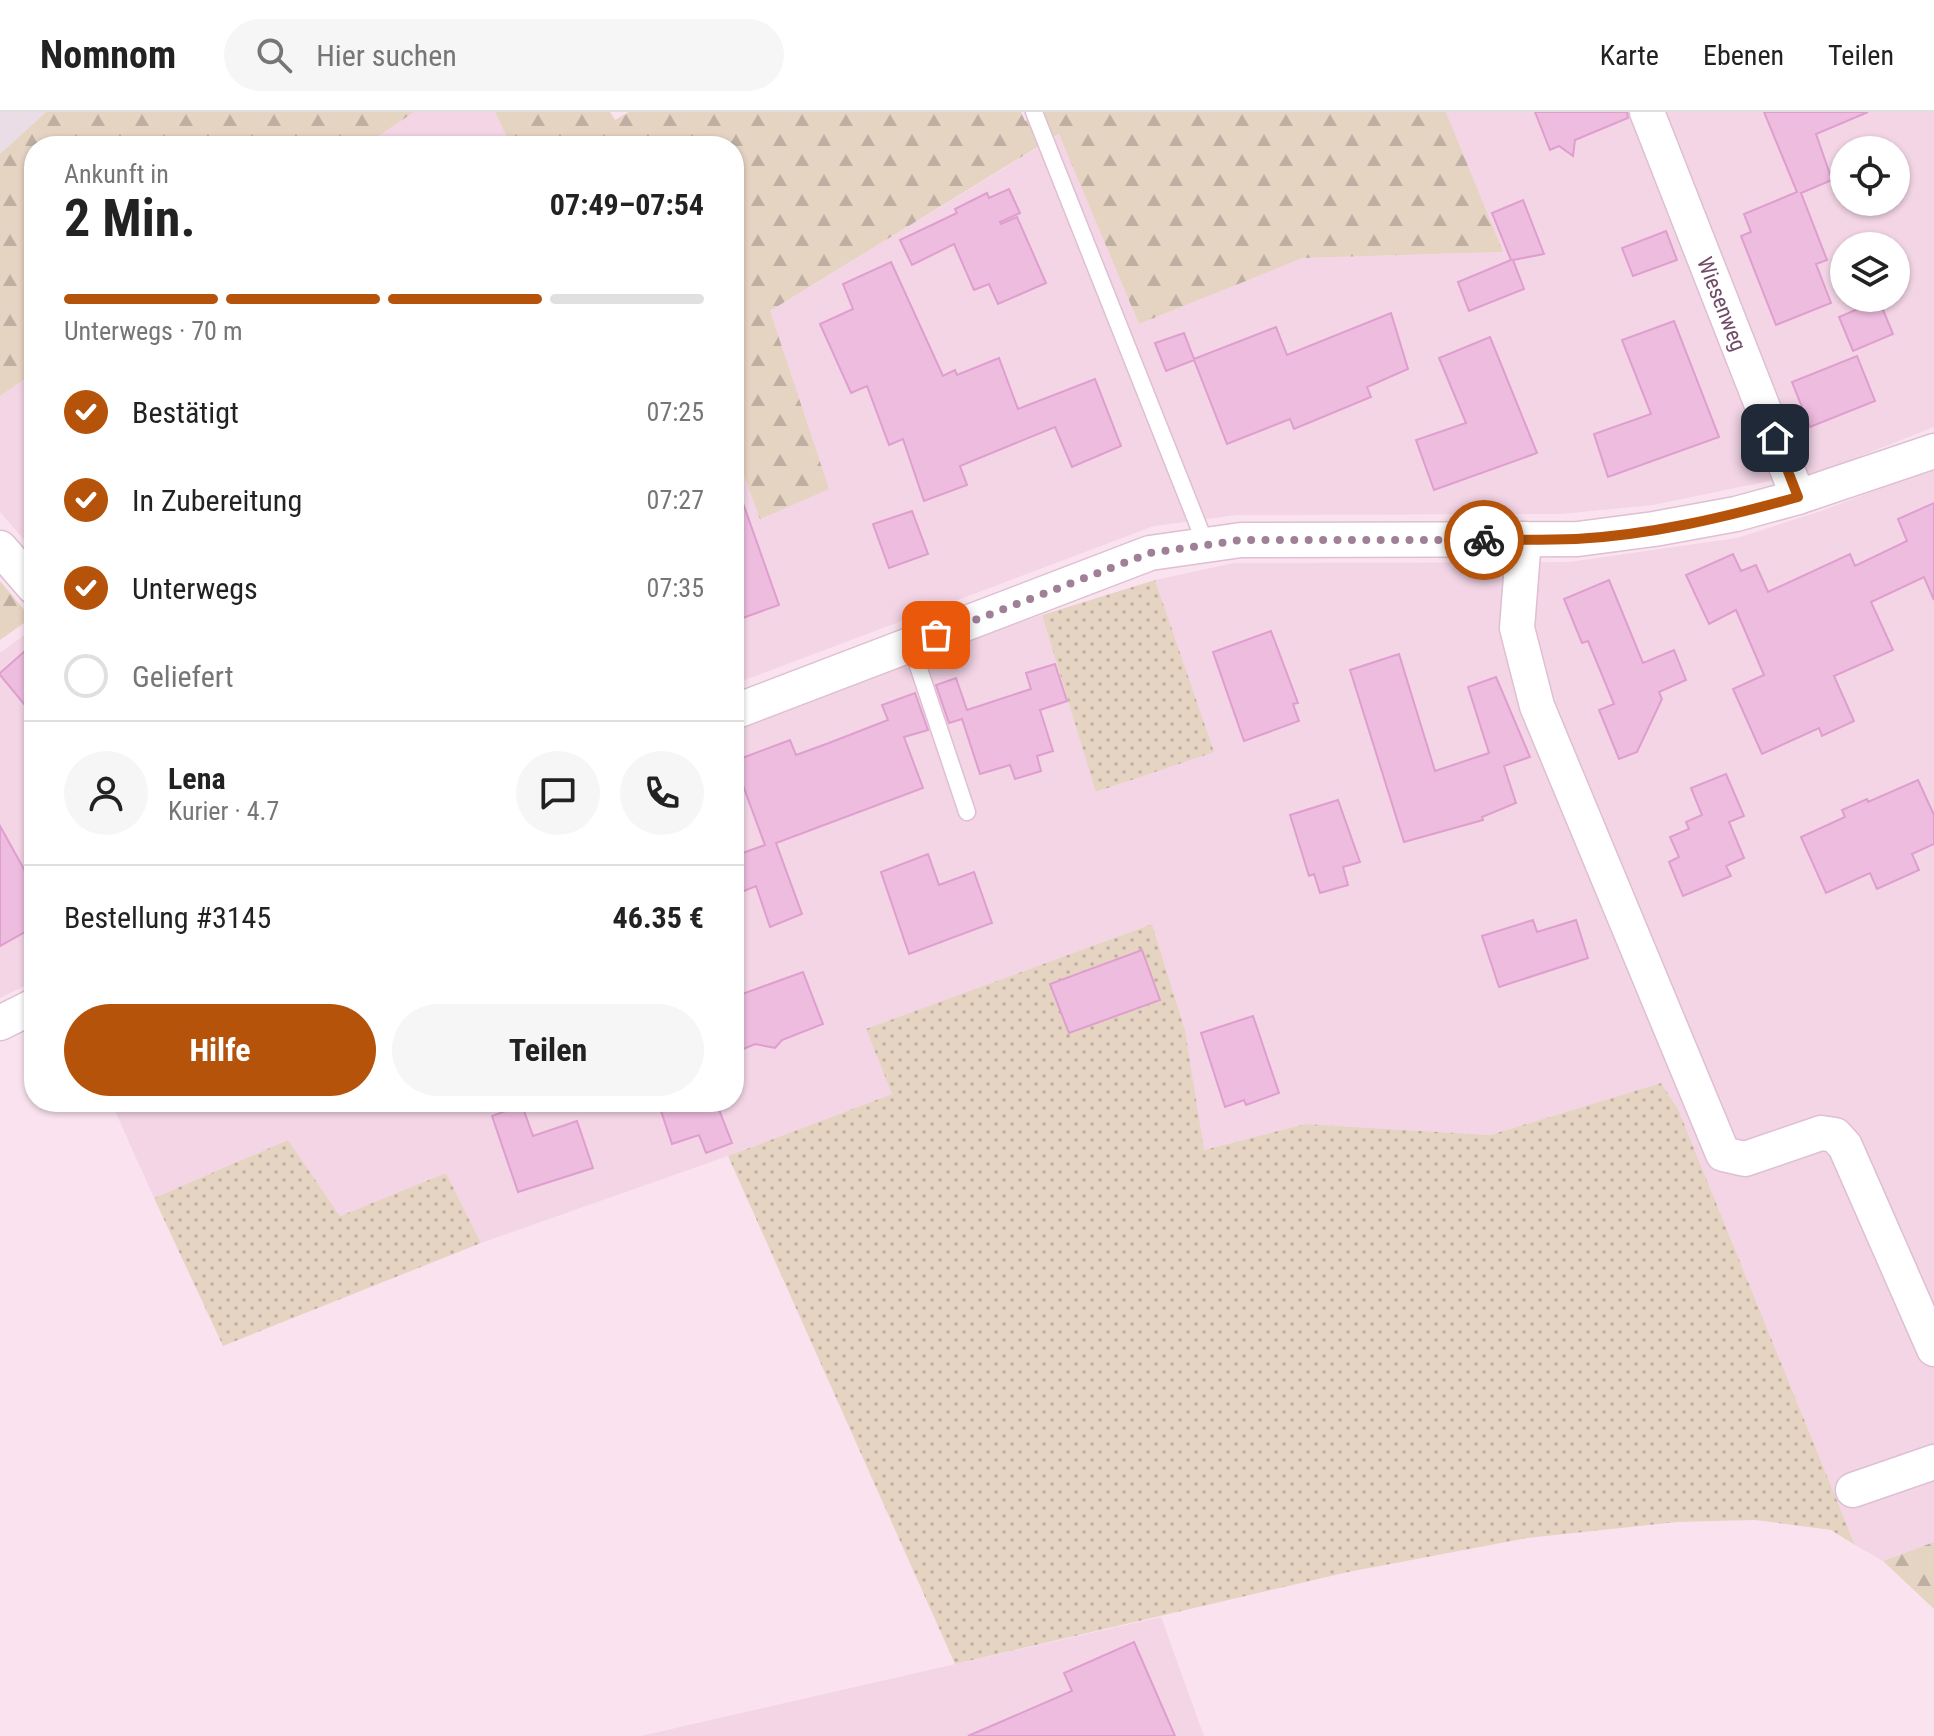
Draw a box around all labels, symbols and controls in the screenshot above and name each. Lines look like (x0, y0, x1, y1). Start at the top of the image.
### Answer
search box (224, 19, 784, 91)
text: Nomnom (40, 33, 176, 77)
icon: search (252, 33, 296, 77)
text: Hier suchen (316, 38, 457, 73)
text: Karte (1600, 39, 1659, 72)
text: Ebenen (1703, 39, 1784, 72)
text: Teilen (1828, 39, 1894, 72)
map controls (1830, 136, 1910, 312)
button: locate (1830, 136, 1910, 216)
text: Ankunft in (64, 159, 169, 189)
text: 07:49–07:54 (550, 187, 704, 222)
text: 2 Min. (64, 188, 196, 249)
button: layers (1830, 232, 1910, 312)
street label: Wiesenweg (1692, 253, 1751, 354)
text: Unterwegs · 70 m (64, 316, 242, 346)
icon: check (64, 390, 108, 434)
text: Bestätigt (132, 395, 239, 430)
text: 07:25 (647, 397, 704, 427)
pin (1741, 404, 1809, 472)
icon: home (1753, 416, 1797, 460)
icon: check (64, 478, 108, 522)
text: In Zubereitung (132, 483, 302, 518)
text: 07:27 (647, 485, 704, 515)
courier (1444, 500, 1524, 580)
icon: bike (1462, 518, 1506, 562)
icon: check (64, 566, 108, 610)
text: Unterwegs (132, 571, 258, 606)
text: 07:35 (647, 573, 704, 603)
pin (902, 601, 970, 669)
icon: bag (914, 613, 958, 657)
text: Geliefert (132, 659, 234, 694)
button: person (64, 751, 148, 835)
button: chat (516, 751, 600, 835)
button: phone (620, 751, 704, 835)
text: Lena (168, 761, 226, 796)
text: Kurier · 4.7 (168, 796, 279, 826)
text: Bestellung #3145 (64, 900, 271, 935)
text: 46.35 € (613, 900, 704, 935)
button: Hilfe (64, 1004, 376, 1096)
button: Teilen (392, 1004, 704, 1096)

